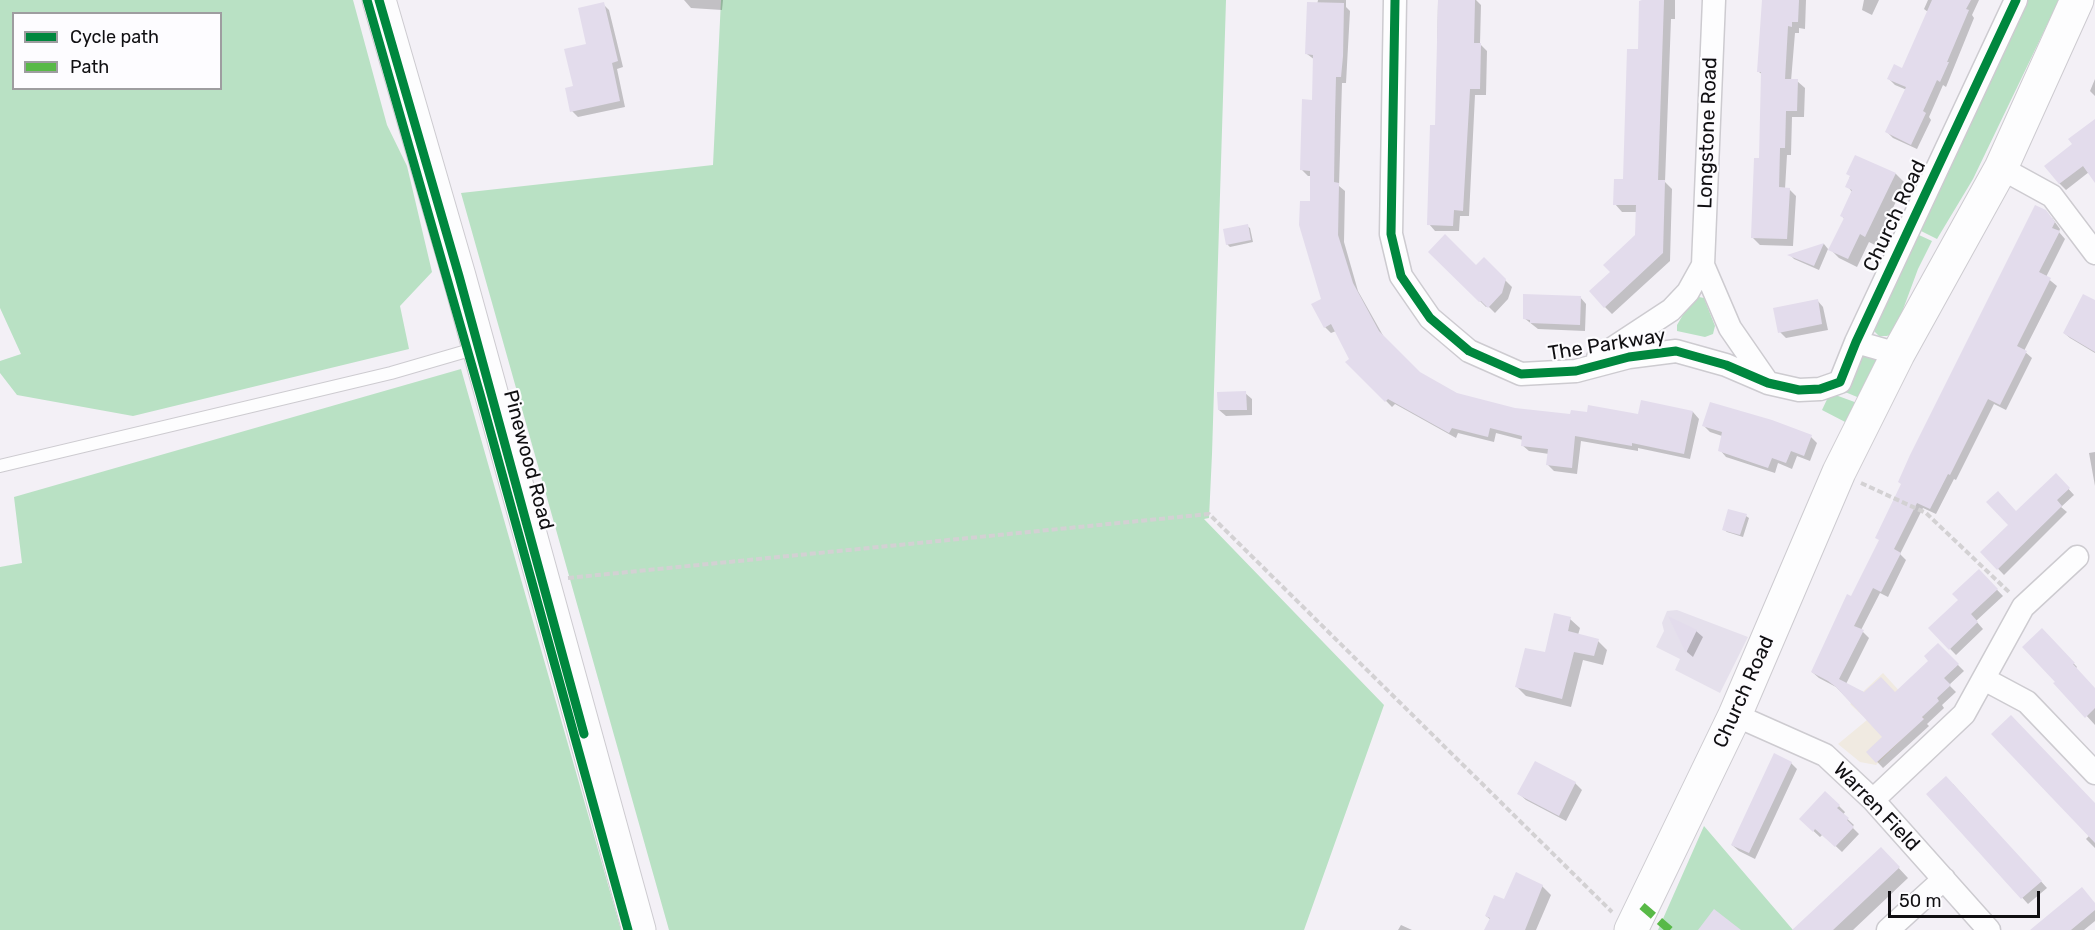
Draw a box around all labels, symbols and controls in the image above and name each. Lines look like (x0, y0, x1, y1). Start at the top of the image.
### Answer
legend (12, 12, 222, 90)
text: Cycle path (70, 26, 159, 48)
text: Path (70, 56, 109, 78)
street label: Longstone Road (1693, 57, 1723, 209)
street label: Church Road (1859, 156, 1931, 276)
street label: The Parkway (1547, 324, 1667, 366)
street label: Pinewood Road (498, 388, 558, 532)
street label: Church Road (1709, 632, 1779, 752)
street label: Warren Field (1828, 758, 1924, 856)
scale bar (1891, 879, 2042, 917)
text: 50 m (1899, 890, 1942, 912)

